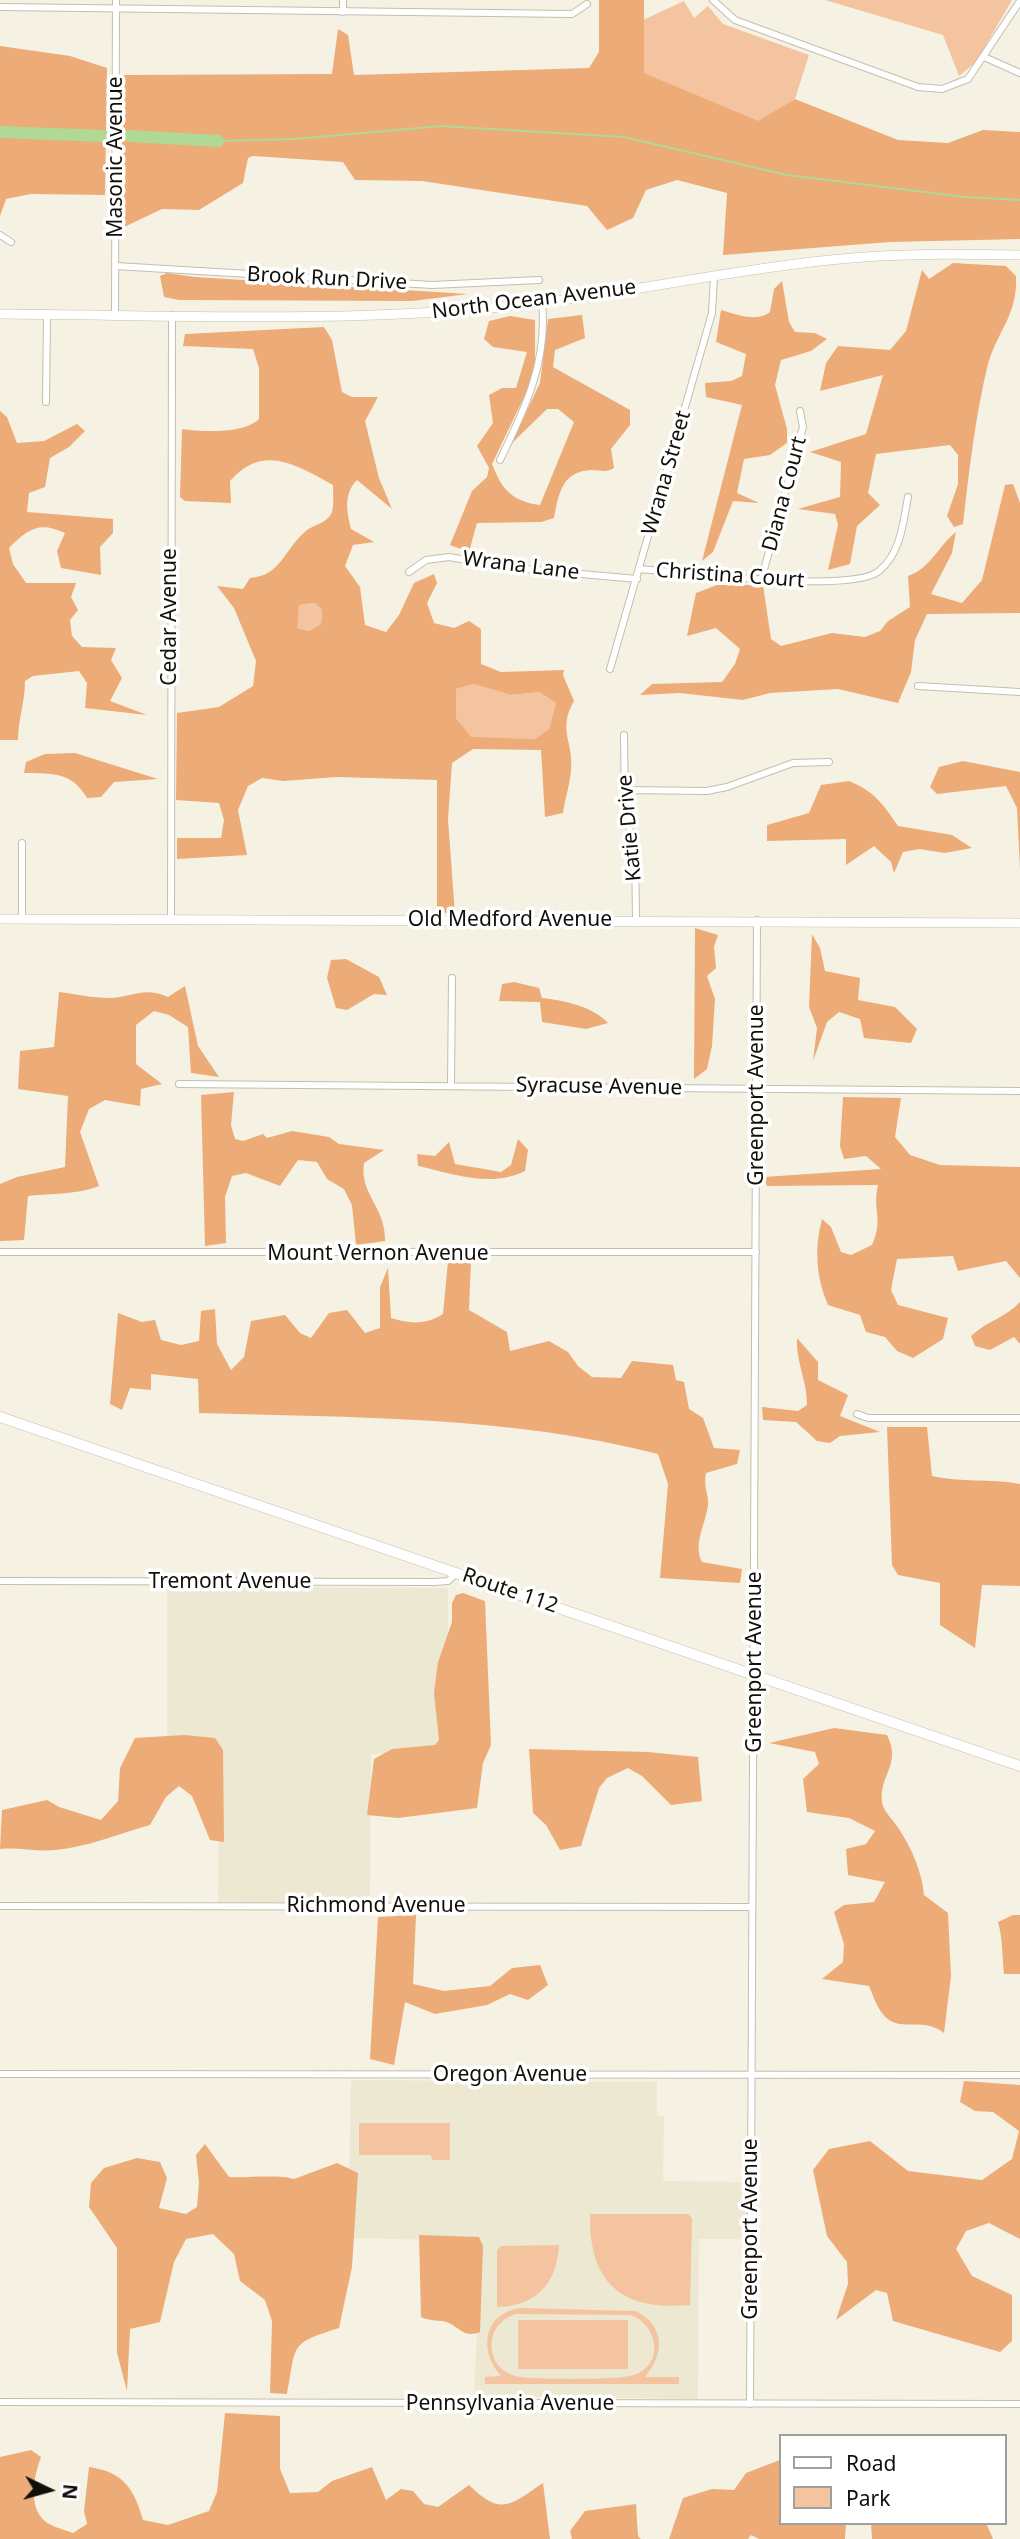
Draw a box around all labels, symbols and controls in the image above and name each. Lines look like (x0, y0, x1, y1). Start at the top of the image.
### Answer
street label: Masonic Avenue (103, 76, 129, 238)
street label: Brook Run Drive (246, 262, 408, 296)
street label: North Ocean Avenue (430, 275, 638, 325)
street label: Wrana Street (637, 408, 697, 538)
street label: Diana Court (758, 434, 812, 554)
street label: Wrana Lane (461, 546, 581, 586)
street label: Cedar Avenue (157, 548, 183, 686)
street label: Christina Court (655, 558, 805, 594)
street label: Katie Drive (613, 774, 647, 882)
street label: Old Medford Avenue (408, 907, 612, 933)
street label: Greenport Avenue (744, 1004, 770, 1186)
street label: Syracuse Avenue (516, 1073, 682, 1101)
street label: Mount Vernon Avenue (267, 1241, 489, 1267)
street label: Route 112 (459, 1563, 561, 1619)
street label: Tremont Avenue (149, 1569, 311, 1595)
street label: Greenport Avenue (742, 1571, 768, 1753)
street label: Richmond Avenue (287, 1893, 465, 1919)
street label: Oregon Avenue (433, 2062, 587, 2088)
street label: Greenport Avenue (738, 2138, 764, 2320)
street label: Pennsylvania Avenue (406, 2391, 614, 2417)
legend (778, 2434, 1006, 2525)
text: Road (846, 2449, 896, 2477)
north arrow (14, 2455, 84, 2525)
text: N (56, 2483, 84, 2501)
text: Park (846, 2484, 890, 2512)

